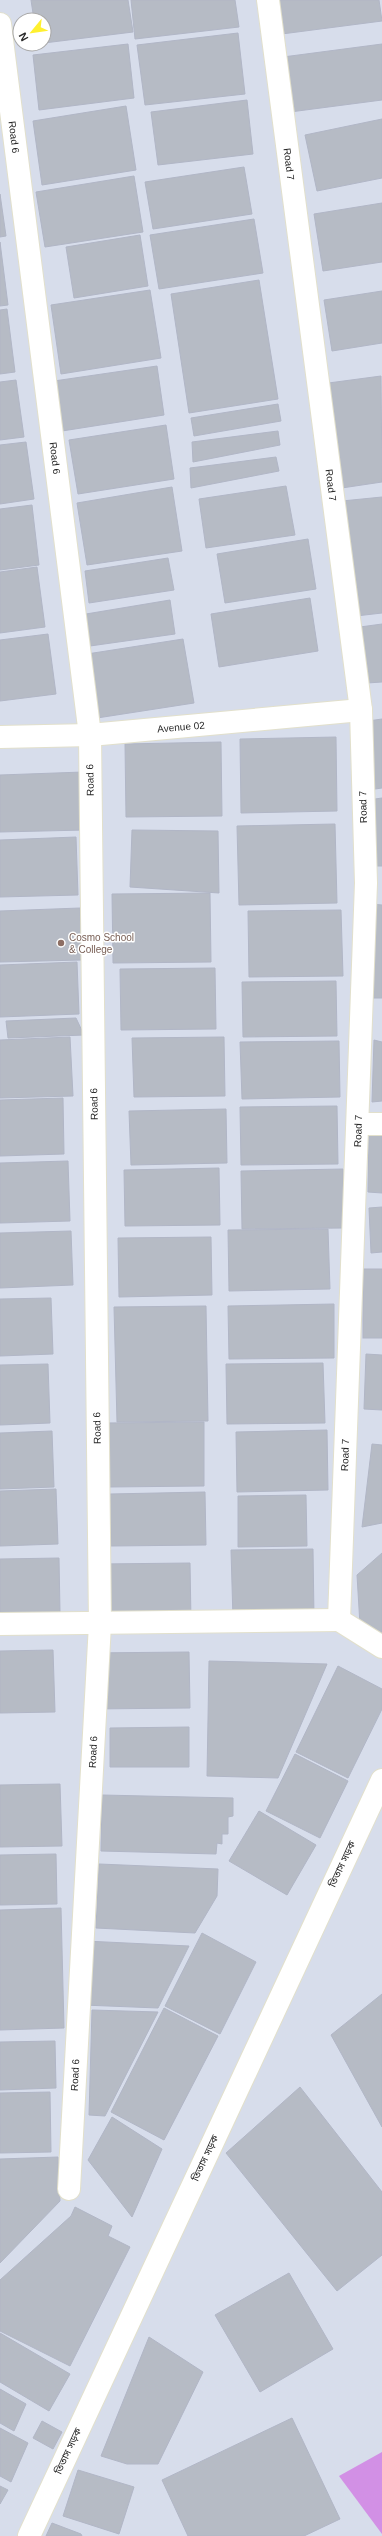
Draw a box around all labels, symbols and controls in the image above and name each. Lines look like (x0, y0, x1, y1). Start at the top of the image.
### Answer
north arrow (12, 12, 52, 52)
text: N (16, 30, 30, 43)
street label: Road 6 (7, 120, 21, 154)
street label: Road 7 (282, 147, 296, 181)
street label: Road 6 (48, 441, 62, 475)
street label: Road 7 (324, 468, 338, 502)
street label: Avenue 02 (157, 719, 206, 735)
street label: Road 6 (84, 763, 96, 796)
street label: Road 7 (357, 790, 369, 823)
place label: Cosmo School & College (69, 932, 134, 955)
marker: Cosmo School & College (56, 938, 66, 948)
street label: Road 6 (88, 1087, 100, 1120)
street label: Road 7 (352, 1114, 364, 1147)
street label: Road 6 (91, 1411, 103, 1444)
street label: Road 7 (339, 1438, 351, 1471)
street label: Road 6 (87, 1735, 99, 1768)
street label: তিতাস সড়ক (326, 1838, 358, 1890)
street label: Road 6 (69, 2058, 81, 2091)
street label: তিতাস সড়ক (189, 2132, 221, 2184)
street label: তিতাস সড়ক (52, 2425, 84, 2477)

